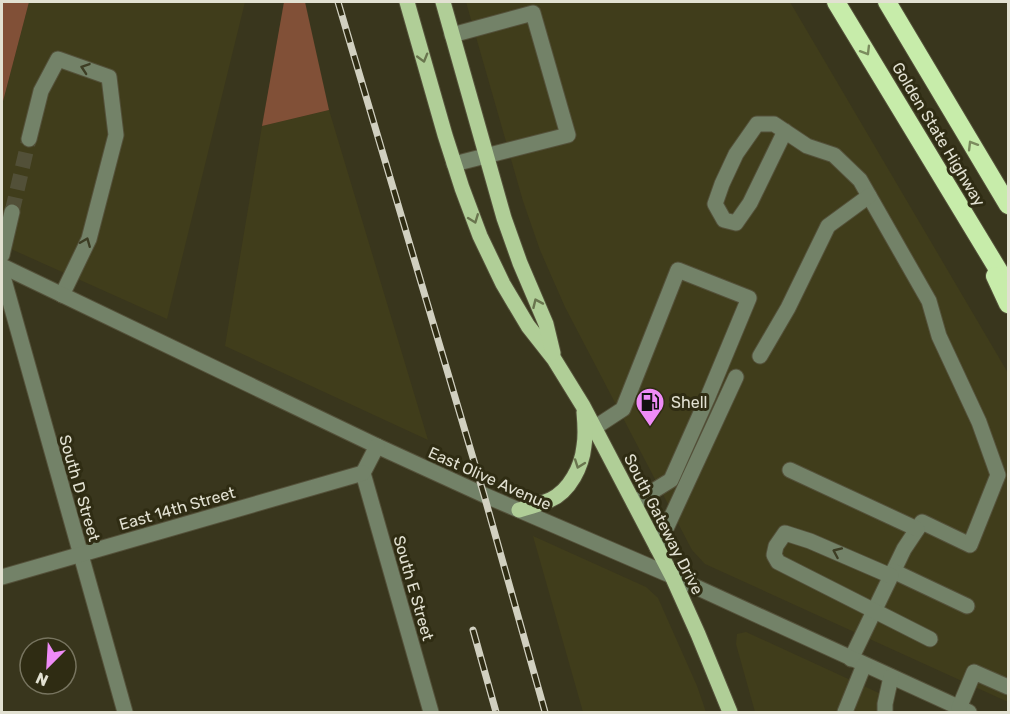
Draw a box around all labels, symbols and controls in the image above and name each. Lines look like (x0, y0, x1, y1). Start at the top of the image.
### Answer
one-way arrow (859, 45, 870, 56)
one-way arrow (416, 52, 428, 63)
street label: Golden State Highway (888, 59, 989, 210)
one-way arrow (80, 63, 91, 76)
one-way arrow (968, 141, 980, 151)
one-way arrow (466, 213, 479, 223)
one-way arrow (79, 237, 92, 248)
one-way arrow (533, 298, 545, 309)
fuel station icon: Shell (634, 386, 666, 428)
place label: Shell (671, 393, 707, 412)
street label: South D Street (55, 433, 104, 544)
street label: East Olive Avenue (425, 443, 554, 514)
street label: South Gateway Drive (620, 451, 707, 598)
one-way arrow (573, 458, 586, 469)
street label: East 14th Street (117, 483, 237, 534)
street label: South E Street (389, 533, 438, 643)
one-way arrow (832, 548, 843, 560)
north arrow (18, 636, 78, 696)
text: N (33, 668, 51, 690)

